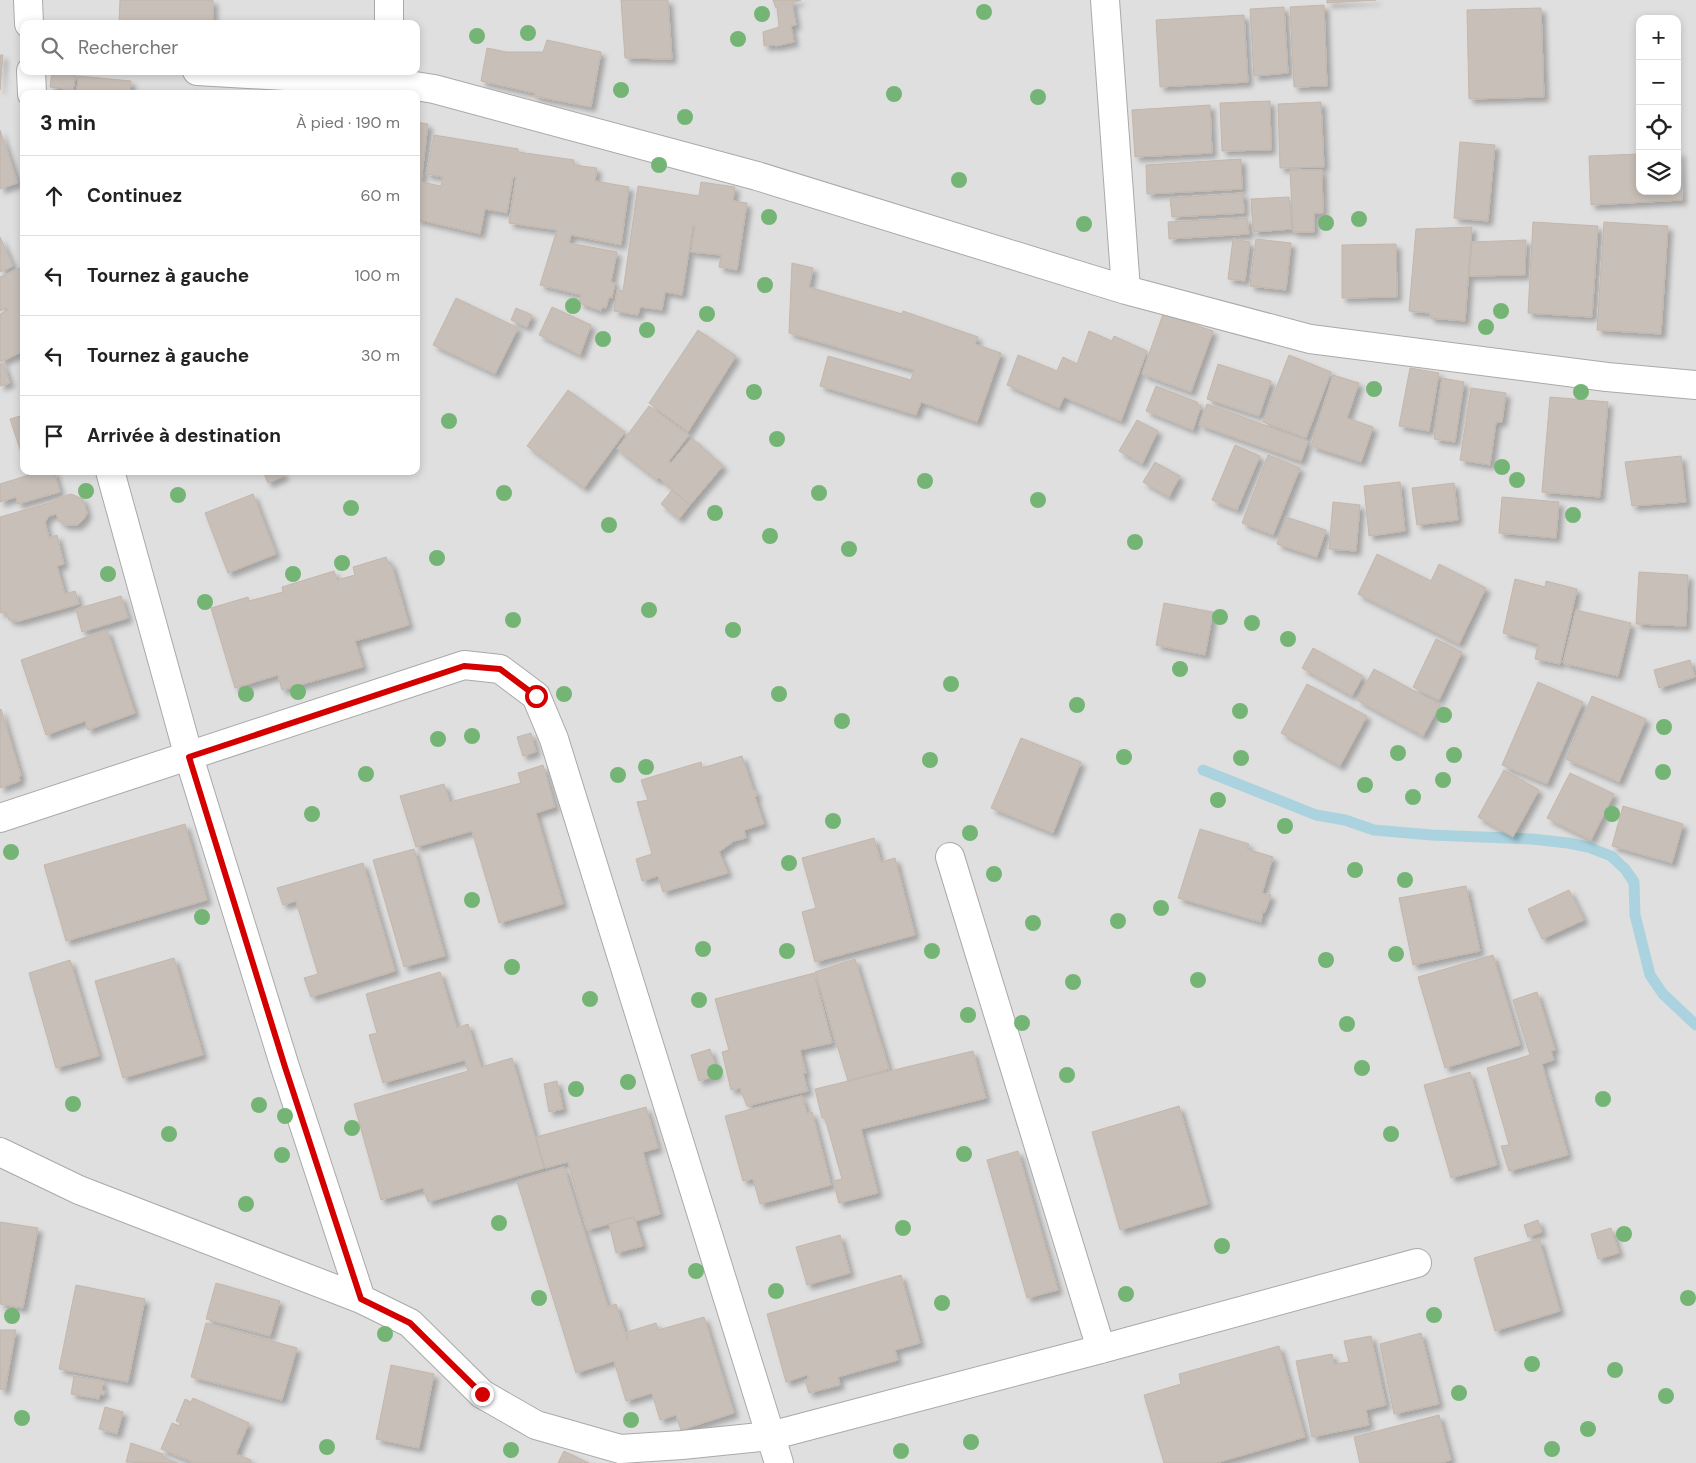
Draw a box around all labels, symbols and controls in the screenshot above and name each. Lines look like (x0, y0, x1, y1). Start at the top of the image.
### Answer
map controls (1636, 15, 1681, 195)
button: + (1636, 15, 1681, 60)
search box (20, 20, 420, 75)
icon: search (38, 34, 66, 62)
text: Rechercher (78, 35, 178, 60)
button: − (1636, 60, 1681, 105)
button: locate (1636, 105, 1681, 150)
text: 3 min (40, 109, 96, 137)
text: À pied · 190 m (296, 112, 400, 133)
button: layers (1636, 150, 1681, 195)
icon: ahead (40, 182, 68, 210)
text: Continuez (87, 183, 182, 208)
text: 60 m (360, 185, 400, 206)
icon: left (40, 262, 68, 290)
text: Tournez à gauche (87, 263, 249, 288)
text: 100 m (355, 265, 400, 286)
icon: left (40, 342, 68, 370)
text: Tournez à gauche (87, 343, 249, 368)
text: 30 m (361, 345, 400, 366)
icon: arrive (40, 422, 68, 450)
text: Arrivée à destination (87, 423, 281, 448)
route start (525, 685, 548, 708)
route end (471, 1383, 494, 1406)

